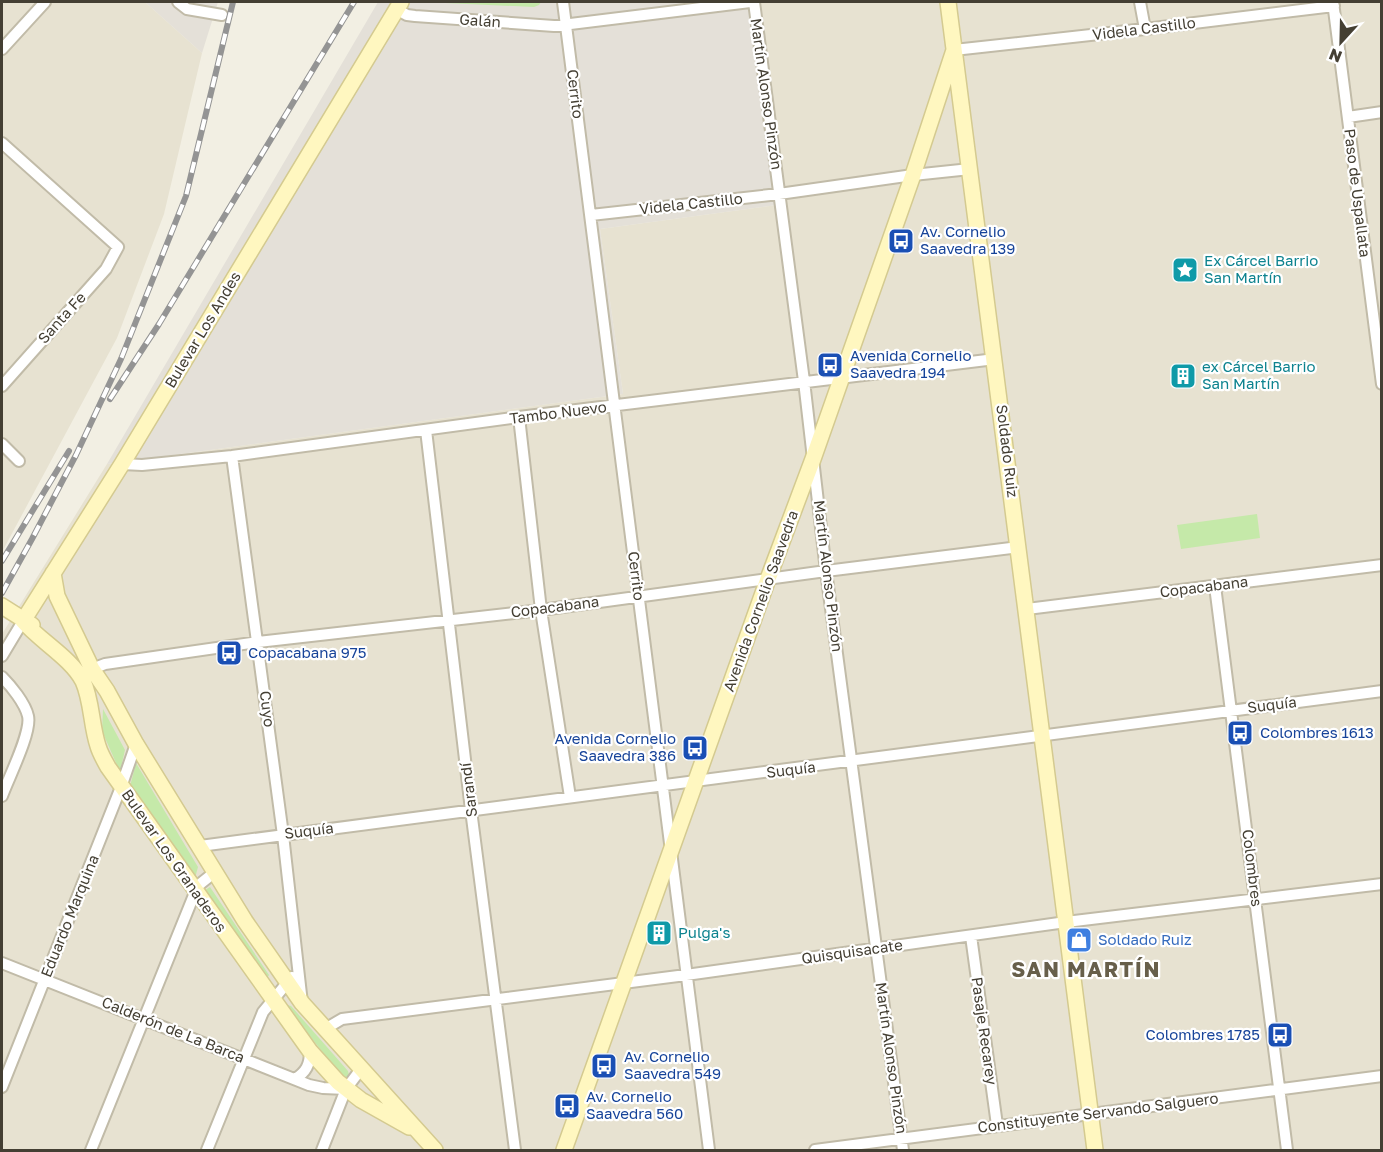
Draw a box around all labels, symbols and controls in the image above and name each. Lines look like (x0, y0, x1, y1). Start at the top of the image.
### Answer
street label: Galán (459, 10, 501, 30)
north arrow (1311, 12, 1371, 72)
street label: Videla Castillo (1091, 13, 1197, 43)
street label: Martín Alonso Pinzón (747, 17, 787, 171)
text: N (1326, 44, 1345, 67)
street label: Cerrito (564, 68, 588, 120)
street label: Paso de Uspallata (1341, 127, 1375, 258)
street label: Videla Castillo (638, 189, 744, 217)
place label: Av. Cornelio Saavedra 139 (920, 222, 1015, 257)
bus stop icon: Av. Cornelio Saavedra 139 (886, 226, 916, 256)
place label: Ex Cárcel Barrio San Martín (1204, 251, 1318, 286)
place icon: Ex Cárcel Barrio San Martín (1170, 255, 1200, 285)
street label: Bulevar Los Andes (160, 268, 244, 391)
street label: Santa Fe (34, 288, 89, 347)
place label: Avenida Cornelio Saavedra 194 (850, 346, 971, 381)
bus stop icon: Avenida Cornelio Saavedra 194 (815, 350, 845, 380)
place label: ex Cárcel Barrio San Martín (1202, 357, 1315, 392)
building icon: ex Cárcel Barrio San Martín (1168, 361, 1198, 391)
street label: Tambo Nuevo (508, 397, 607, 427)
street label: Soldado Ruiz (993, 403, 1023, 499)
street label: Martín Alonso Pinzón (811, 499, 847, 653)
street label: Avenida Cornelio Saavedra (719, 508, 801, 694)
street label: Cerrito (625, 550, 649, 602)
street label: Copacabana (1159, 572, 1249, 600)
street label: Copacabana (510, 592, 600, 620)
bus stop icon: Copacabana 975 (214, 638, 244, 668)
place label: Copacabana 975 (248, 643, 366, 661)
street label: Cuyo (257, 690, 279, 728)
street label: Suquía (1246, 692, 1298, 716)
bus stop icon: Colombres 1613 (1225, 718, 1255, 748)
place label: Colombres 1613 (1260, 723, 1374, 741)
place label: Avenida Cornelio Saavedra 386 (555, 729, 676, 764)
bus stop icon: Avenida Cornelio Saavedra 386 (680, 733, 710, 763)
street label: Suquía (765, 757, 817, 781)
street label: Sarandí (456, 761, 480, 818)
street label: Bulevar Los Granaderos (119, 786, 231, 935)
street label: Suquía (283, 818, 335, 842)
street label: Colombres (1239, 828, 1267, 908)
street label: Eduardo Marquina (36, 852, 102, 980)
building icon: Pulga's (644, 918, 674, 948)
place label: Pulga's (678, 923, 730, 941)
shop icon: Soldado Ruiz (1064, 925, 1094, 955)
place label: Soldado Ruiz (1098, 930, 1192, 948)
street label: Quisquisacate (800, 935, 904, 967)
district label: SAN MARTÍN (1011, 956, 1161, 982)
street label: Pasaje Recarey (968, 976, 1002, 1087)
street label: Martín Alonso Pinzón (872, 981, 912, 1135)
street label: Calderón de La Barca (99, 992, 247, 1066)
bus stop icon: Colombres 1785 (1265, 1020, 1295, 1050)
place label: Colombres 1785 (1145, 1025, 1260, 1043)
place label: Av. Cornelio Saavedra 549 (624, 1047, 721, 1082)
bus stop icon: Av. Cornelio Saavedra 549 (589, 1051, 619, 1081)
place label: Av. Cornelio Saavedra 560 (586, 1087, 683, 1122)
street label: Constituyente Servando Salguero (976, 1088, 1219, 1136)
bus stop icon: Av. Cornelio Saavedra 560 (552, 1091, 582, 1121)

